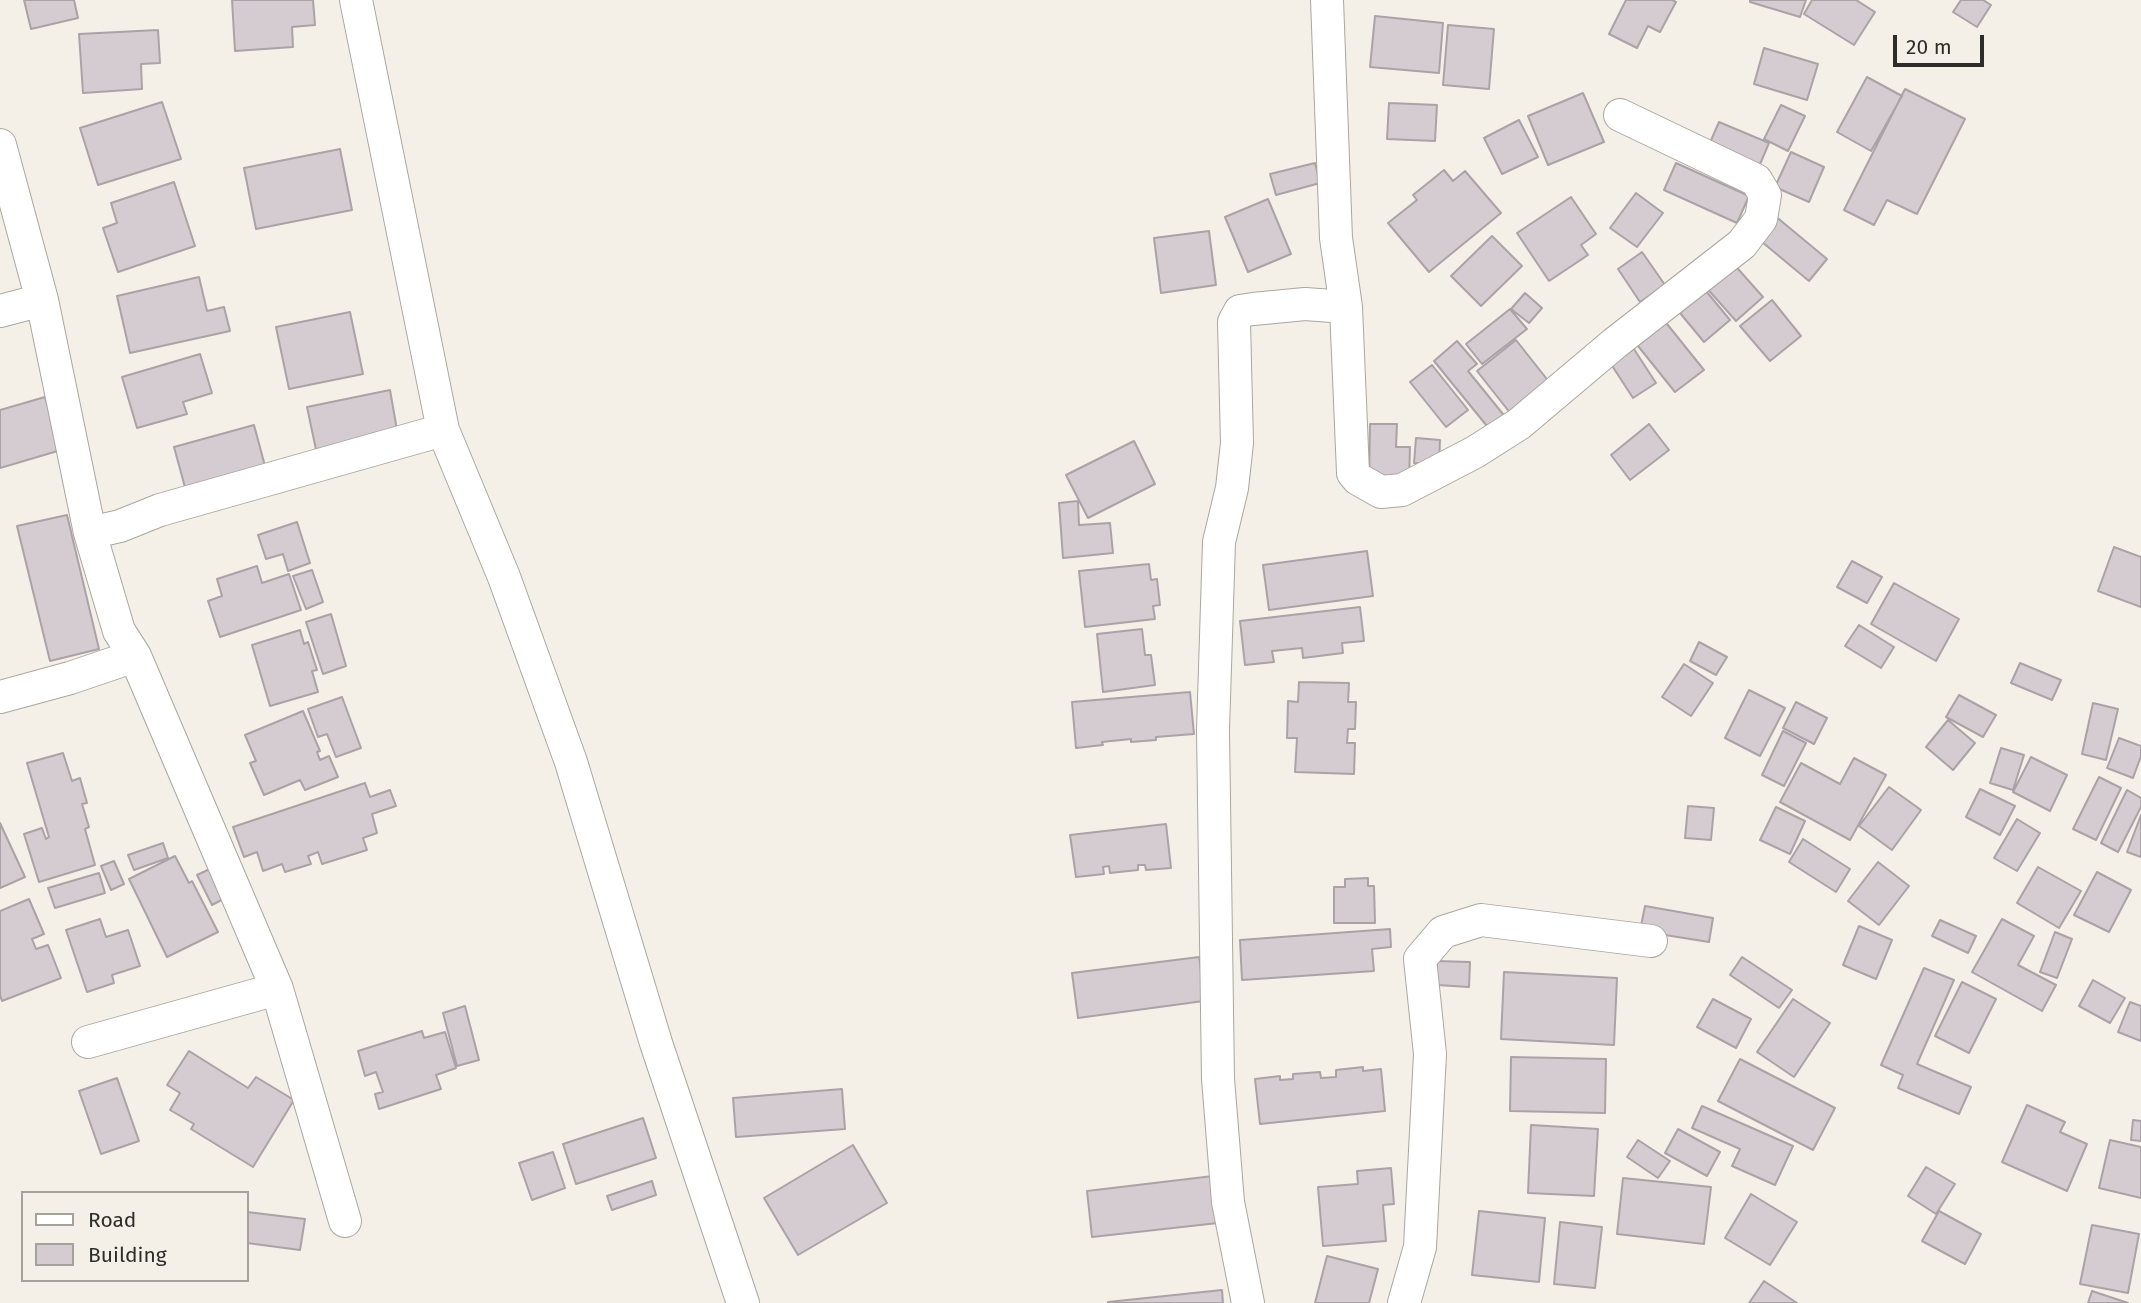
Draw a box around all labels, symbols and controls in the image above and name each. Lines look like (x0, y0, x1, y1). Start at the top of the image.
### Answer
scale bar (1896, 21, 1987, 65)
text: 20 m (1906, 34, 1952, 60)
legend (21, 1191, 248, 1282)
text: Road (88, 1207, 136, 1233)
text: Building (88, 1242, 167, 1268)

